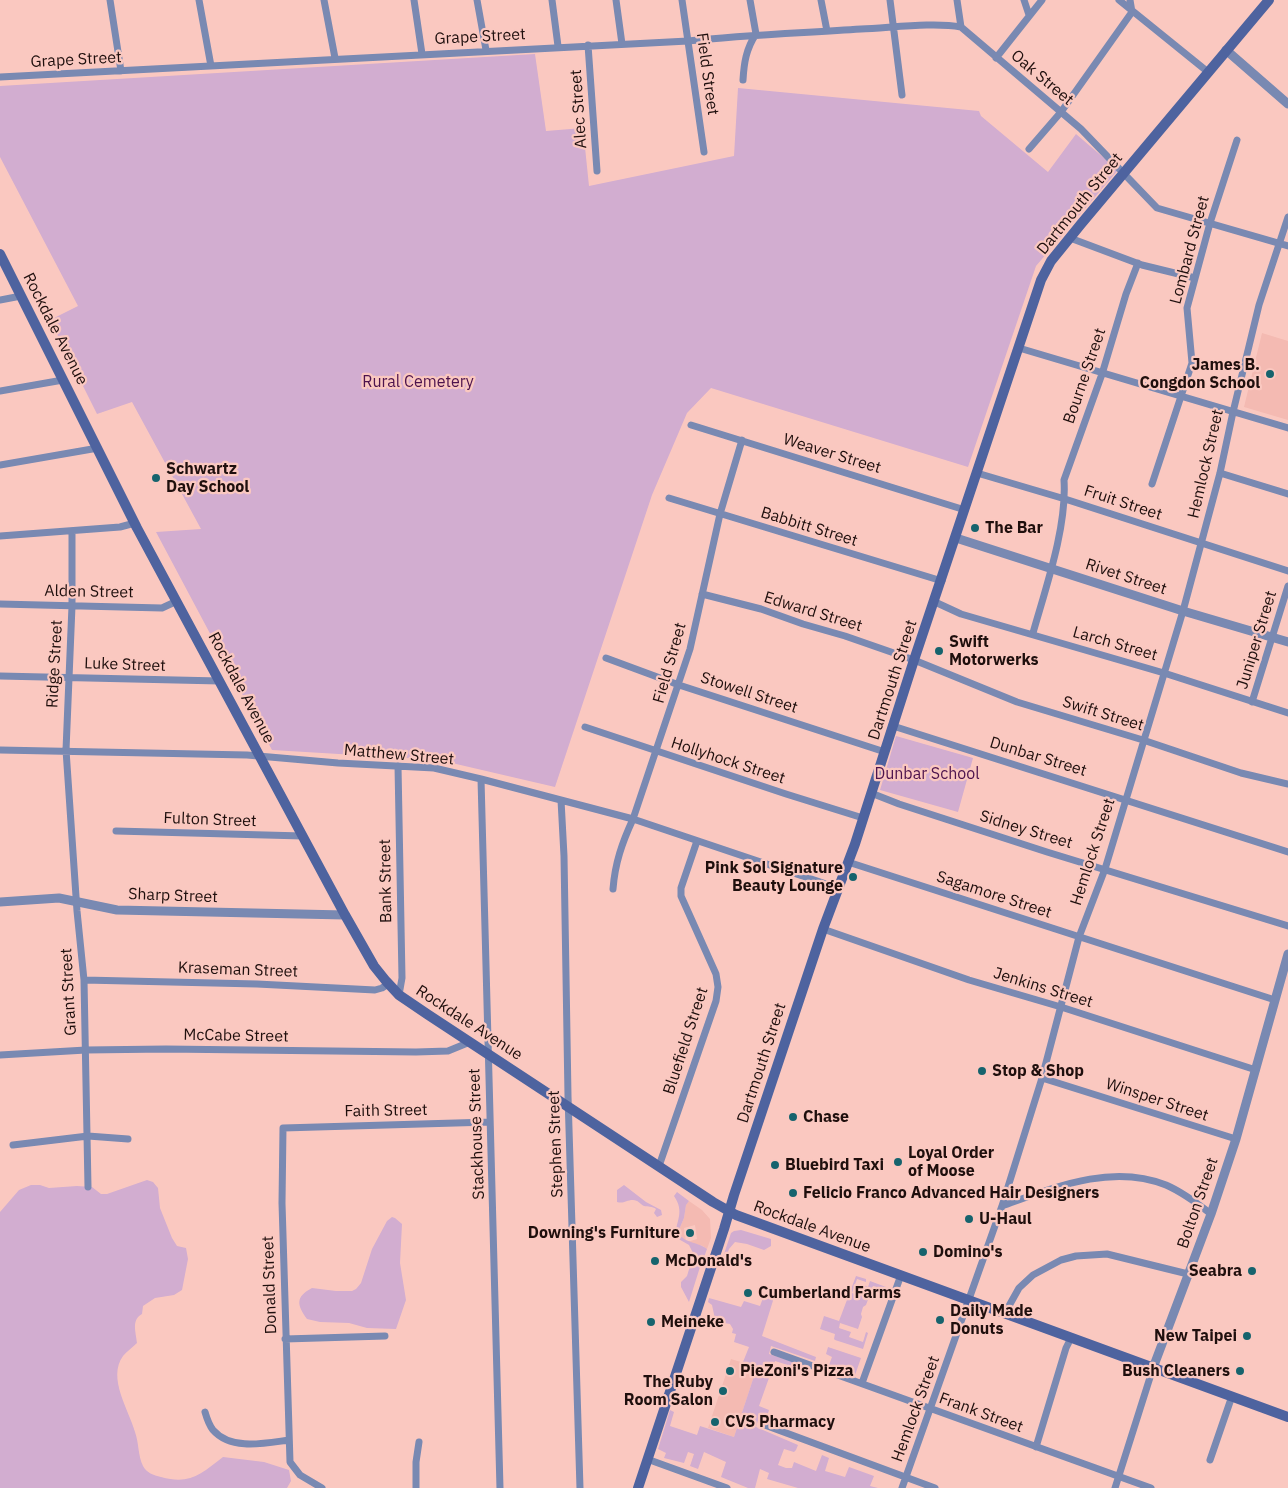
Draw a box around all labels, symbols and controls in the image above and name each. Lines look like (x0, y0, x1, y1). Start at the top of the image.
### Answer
street label: Grape Street (434, 25, 526, 49)
street label: Field Street (692, 32, 722, 116)
street label: Oak Street (1007, 46, 1077, 110)
street label: Grape Street (30, 48, 122, 72)
street label: Alec Street (567, 69, 591, 149)
street label: Dartmouth Street (1033, 149, 1127, 259)
street label: Lombard Street (1166, 194, 1214, 306)
street label: Rockdale Avenue (18, 270, 92, 388)
street label: Bourne Street (1060, 326, 1110, 426)
place label: James B. Congdon School (1140, 355, 1260, 393)
marker: James B. Congdon School (1264, 368, 1276, 380)
park label: Rural Cemetery (362, 372, 474, 392)
street label: Hemlock Street (1184, 408, 1228, 520)
street label: Weaver Street (781, 430, 883, 478)
place label: Schwartz Day School (166, 459, 249, 497)
marker: Schwartz Day School (150, 472, 162, 484)
street label: Fruit Street (1082, 481, 1164, 525)
street label: Babbitt Street (758, 503, 860, 551)
place label: The Bar (985, 518, 1043, 538)
marker: The Bar (969, 522, 981, 534)
street label: Rivet Street (1083, 555, 1169, 599)
street label: Alden Street (44, 582, 134, 602)
street label: Edward Street (761, 588, 865, 636)
street label: Juniper Street (1233, 588, 1281, 692)
street label: Dartmouth Street (865, 617, 921, 743)
street label: Ridge Street (43, 619, 67, 709)
street label: Field Street (649, 620, 691, 706)
street label: Larch Street (1070, 623, 1160, 665)
street label: Rockdale Avenue (204, 629, 278, 747)
place label: Swift Motorwerks (949, 632, 1039, 670)
marker: Swift Motorwerks (933, 645, 945, 657)
street label: Luke Street (84, 654, 166, 676)
street label: Stowell Street (698, 668, 800, 718)
street label: Swift Street (1060, 693, 1146, 735)
street label: Hollyhock Street (668, 733, 788, 789)
street label: Dunbar Street (987, 733, 1089, 781)
street label: Matthew Street (343, 741, 455, 769)
park label: Dunbar School (874, 764, 980, 784)
street label: Hemlock Street (1067, 796, 1119, 908)
street label: Sidney Street (977, 807, 1075, 853)
street label: Fulton Street (163, 809, 257, 831)
street label: Bank Street (376, 839, 396, 923)
place label: Pink Sol Signature Beauty Lounge (705, 858, 843, 896)
street label: Sagamore Street (934, 867, 1054, 923)
marker: Pink Sol Signature Beauty Lounge (847, 871, 859, 883)
street label: Sharp Street (128, 885, 218, 907)
street label: Grant Street (57, 948, 81, 1036)
street label: Kraseman Street (178, 958, 298, 982)
street label: Jenkins Street (991, 964, 1095, 1012)
street label: Rockdale Avenue (412, 981, 526, 1065)
street label: Bluefield Street (660, 985, 712, 1097)
street label: Dartmouth Street (734, 1000, 790, 1126)
street label: McCabe Street (183, 1025, 289, 1047)
place label: Stop & Shop (992, 1061, 1084, 1081)
marker: Stop & Shop (976, 1065, 988, 1077)
street label: Stackhouse Street (465, 1068, 489, 1200)
street label: Winsper Street (1103, 1074, 1211, 1126)
street label: Stephen Street (545, 1090, 567, 1198)
street label: Faith Street (344, 1101, 428, 1121)
place label: Chase (803, 1107, 849, 1127)
marker: Chase (787, 1111, 799, 1123)
place label: Loyal Order of Moose (908, 1143, 994, 1181)
place label: Bluebird Taxi (785, 1155, 884, 1175)
street label: Bolton Street (1173, 1155, 1223, 1251)
marker: Loyal Order of Moose (892, 1156, 904, 1168)
marker: Bluebird Taxi (769, 1159, 781, 1171)
place label: Felicio Franco Advanced Hair Designers (803, 1183, 1099, 1203)
marker: Felicio Franco Advanced Hair Designers (787, 1187, 799, 1199)
street label: Rockdale Avenue (751, 1197, 873, 1257)
place label: U-Haul (979, 1209, 1032, 1229)
marker: U-Haul (963, 1213, 975, 1225)
place label: Downing's Furniture (528, 1223, 680, 1243)
marker: Downing's Furniture (684, 1227, 696, 1239)
street label: Donald Street (259, 1235, 281, 1335)
place label: Domino's (933, 1242, 1003, 1262)
marker: Domino's (917, 1246, 929, 1258)
place label: McDonald's (665, 1251, 752, 1271)
marker: McDonald's (649, 1255, 661, 1267)
place label: Seabra (1189, 1261, 1242, 1281)
marker: Seabra (1246, 1265, 1258, 1277)
place label: Cumberland Farms (758, 1283, 901, 1303)
marker: Cumberland Farms (742, 1287, 754, 1299)
place label: Daily Made Donuts (950, 1301, 1033, 1339)
place label: Meineke (661, 1312, 724, 1332)
marker: Daily Made Donuts (934, 1314, 946, 1326)
marker: Meineke (645, 1316, 657, 1328)
place label: New Taipei (1154, 1326, 1237, 1346)
marker: New Taipei (1241, 1330, 1253, 1342)
street label: Hemlock Street (888, 1353, 944, 1465)
place label: PieZoni's Pizza (740, 1361, 854, 1381)
place label: Bush Cleaners (1122, 1361, 1230, 1381)
marker: PieZoni's Pizza (724, 1365, 736, 1377)
marker: Bush Cleaners (1234, 1365, 1246, 1377)
place label: The Ruby Room Salon (624, 1372, 713, 1410)
marker: The Ruby Room Salon (717, 1385, 729, 1397)
street label: Frank Street (936, 1389, 1026, 1437)
place label: CVS Pharmacy (725, 1412, 835, 1432)
marker: CVS Pharmacy (709, 1416, 721, 1428)

